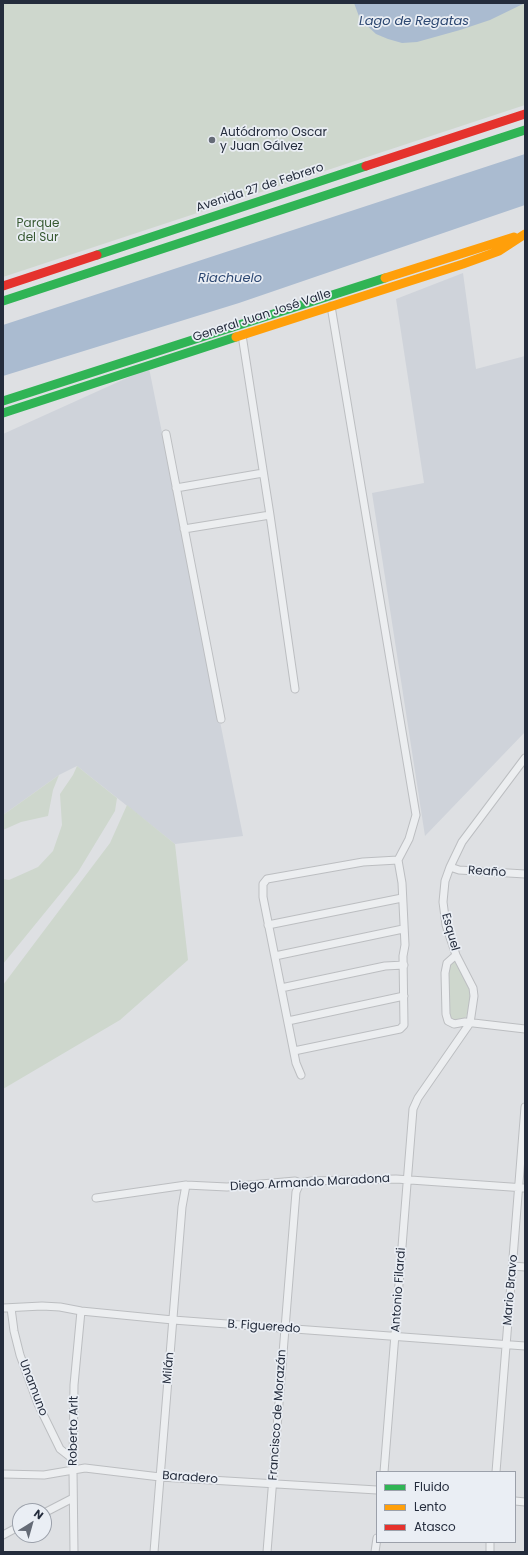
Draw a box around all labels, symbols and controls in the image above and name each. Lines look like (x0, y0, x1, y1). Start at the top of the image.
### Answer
water label: Lago de Regatas (359, 14, 469, 30)
place label: Autódromo Oscar y Juan Gálvez (220, 126, 327, 154)
marker: Autódromo Oscar y Juan Gálvez (207, 135, 217, 145)
street label: Avenida 27 de Febrero (194, 161, 326, 215)
park label: Parque del Sur (17, 217, 59, 245)
water label: Riachuelo (198, 271, 262, 287)
street label: General Juan José Valle (191, 287, 333, 345)
street label: Reaño (467, 863, 507, 881)
street label: Esquel (438, 911, 462, 953)
street label: Diego Armando Maradona (230, 1172, 390, 1194)
street label: Antonio Filardi (389, 1247, 409, 1333)
street label: Mario Bravo (501, 1254, 521, 1326)
street label: B. Figueredo (227, 1317, 301, 1337)
street label: Francisco de Morazán (266, 1349, 290, 1481)
street label: Milán (160, 1351, 178, 1385)
street label: Unamuno (16, 1358, 50, 1418)
street label: Roberto Arlt (66, 1396, 82, 1466)
street label: Baradero (162, 1469, 218, 1487)
legend (376, 1471, 516, 1543)
text: Fluido (414, 1478, 449, 1495)
text: Lento (414, 1498, 446, 1515)
north arrow (12, 1503, 52, 1543)
text: N (30, 1505, 47, 1523)
text: Atasco (414, 1518, 456, 1535)

